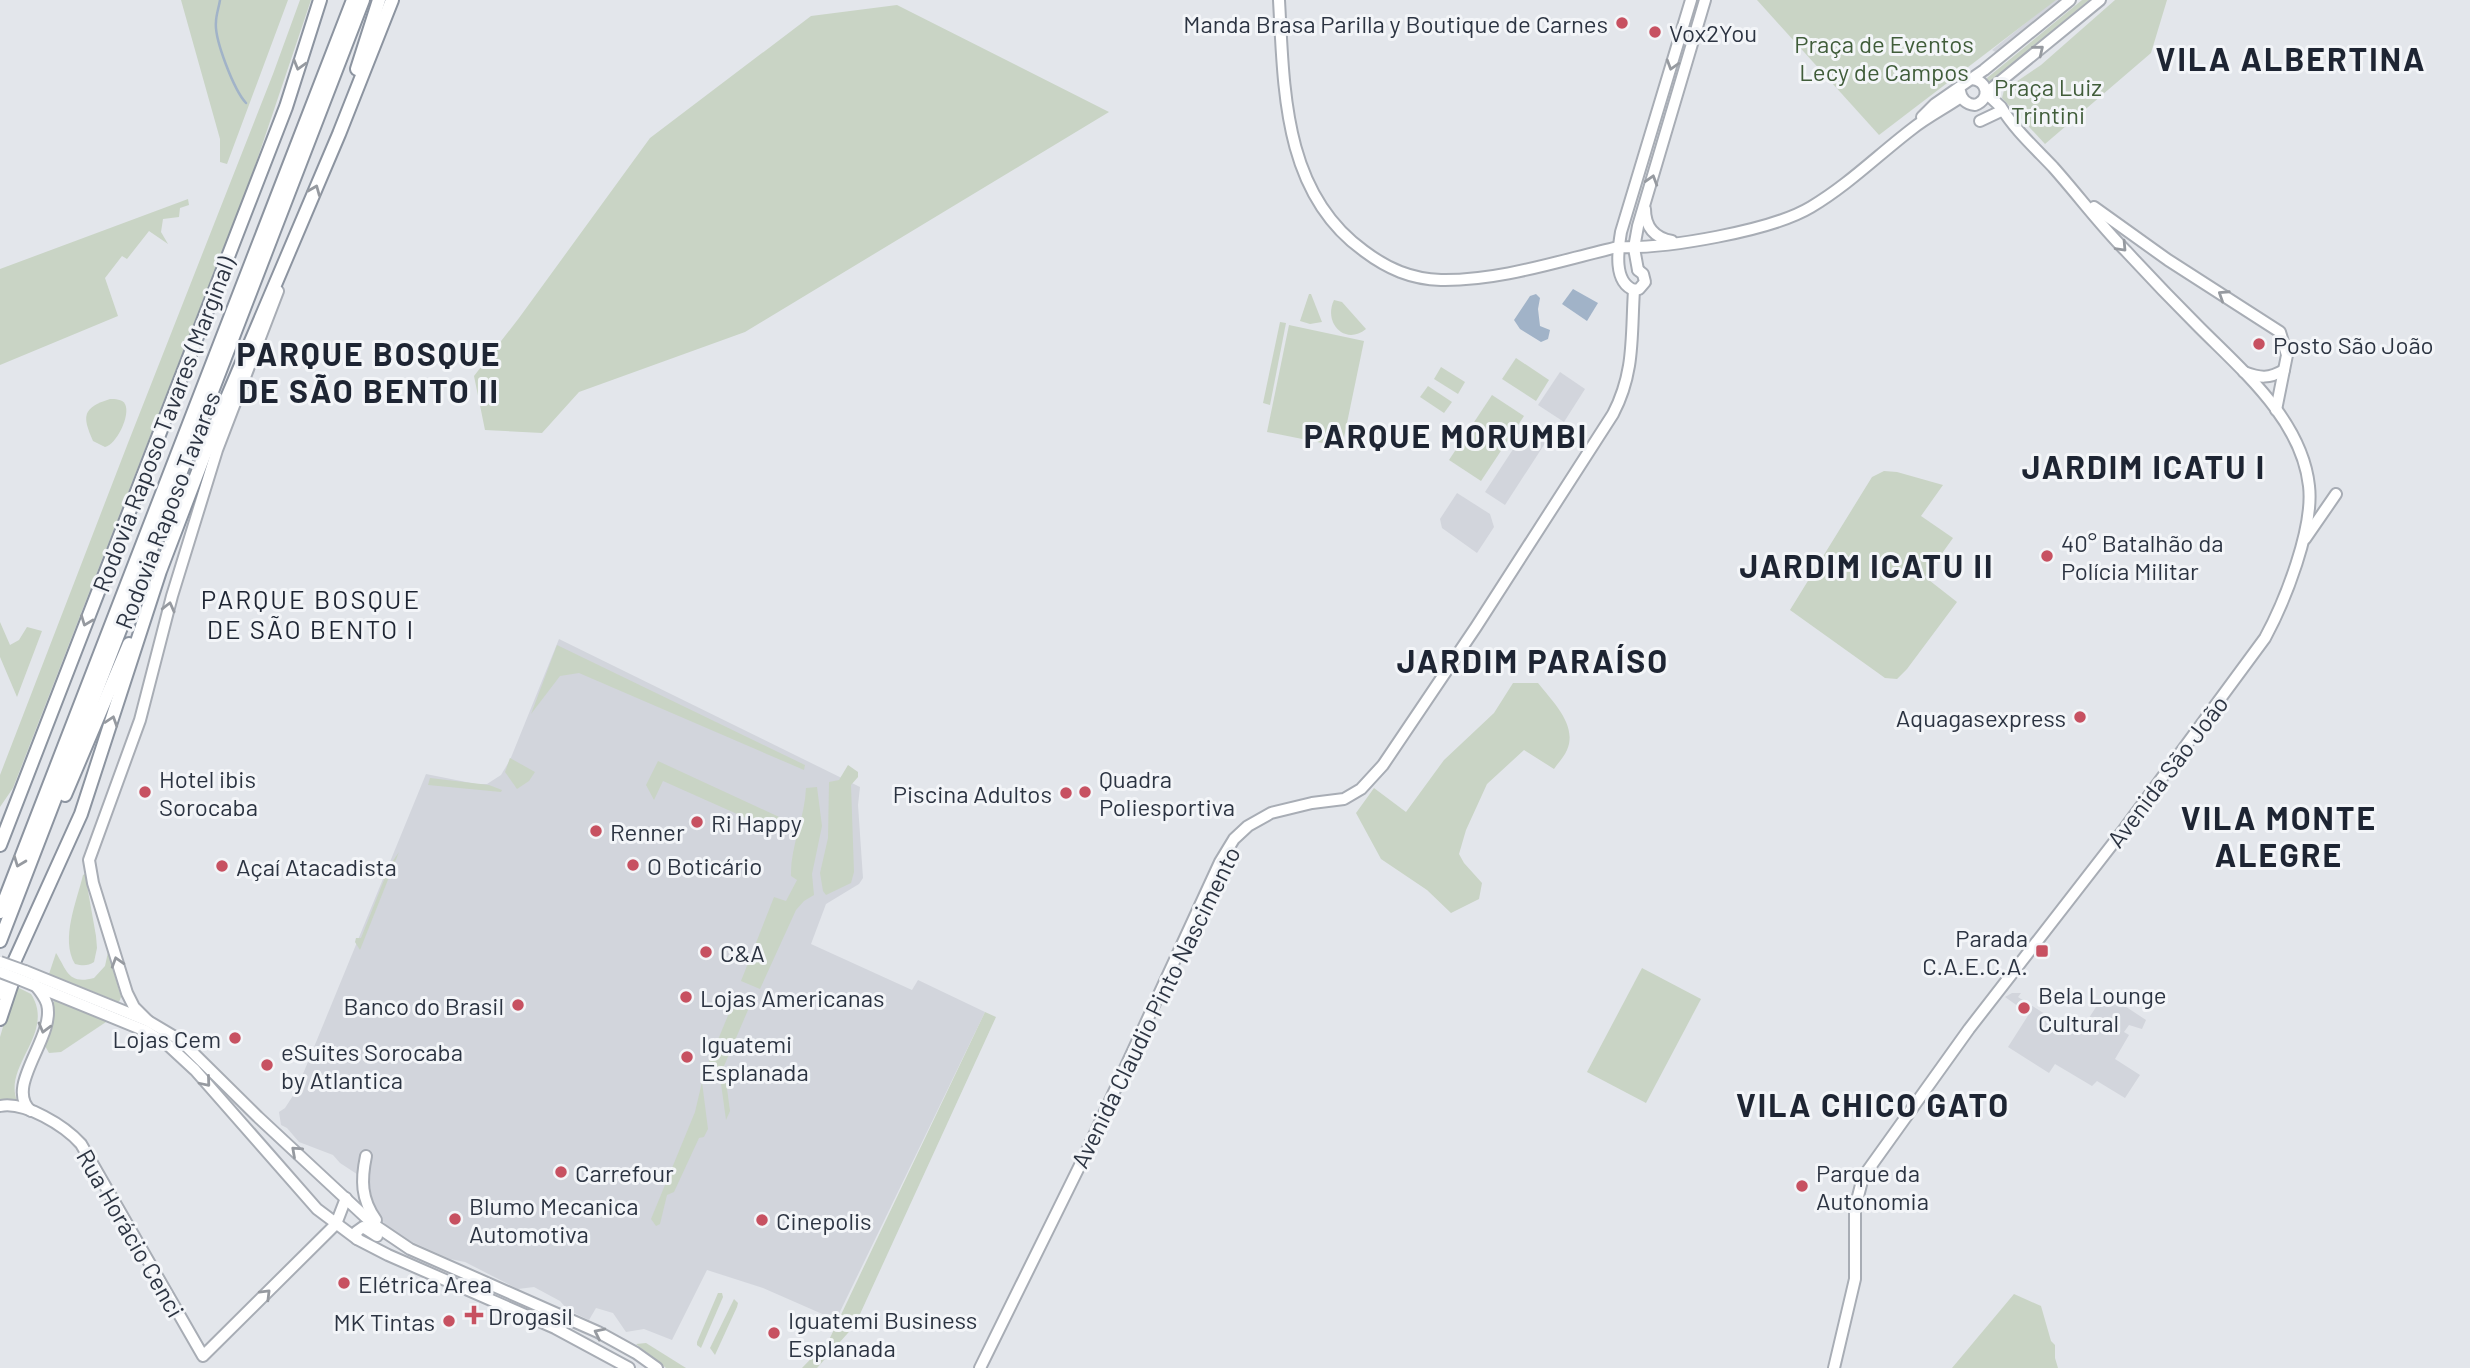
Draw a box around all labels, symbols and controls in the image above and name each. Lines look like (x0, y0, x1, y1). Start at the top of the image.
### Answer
place label: Manda Brasa Parilla y Boutique de Carnes (1183, 9, 1608, 38)
marker: Manda Brasa Parilla y Boutique de Carnes (1614, 15, 1630, 31)
place label: Vox2You (1669, 18, 1757, 47)
marker: Vox2You (1647, 24, 1663, 40)
park label: Praça de Eventos Lecy de Campos (1794, 29, 1974, 86)
district label: VILA ALBERTINA (2156, 39, 2426, 77)
one-way arrow (2031, 46, 2044, 58)
one-way arrow (292, 59, 307, 71)
one-way arrow (1665, 59, 1680, 71)
park label: Praça Luiz Trintini (1994, 72, 2102, 129)
one-way arrow (1643, 175, 1658, 187)
one-way arrow (306, 185, 320, 197)
one-way arrow (2114, 239, 2126, 252)
street label: Rodovia Raposo Tavares (Marginal) (86, 252, 240, 596)
one-way arrow (2218, 291, 2231, 304)
place label: Posto São João (2273, 330, 2434, 359)
district label: PARQUE BOSQUE DE SÃO BENTO II (236, 334, 502, 409)
marker: Posto São João (2251, 336, 2267, 352)
street label: Rodovia Raposo Tavares (108, 387, 226, 633)
district label: PARQUE MORUMBI (1304, 416, 1588, 454)
district label: JARDIM ICATU I (2022, 447, 2266, 485)
place label: 40° Batalhão da Polícia Militar (2061, 528, 2224, 585)
district label: JARDIM ICATU II (1740, 546, 1994, 584)
marker: 40° Batalhão da Polícia Militar (2039, 548, 2055, 564)
district label: PARQUE BOSQUE DE SÃO BENTO I (201, 583, 421, 644)
one-way arrow (161, 602, 175, 614)
one-way arrow (81, 614, 95, 626)
district label: JARDIM PARAÍSO (1397, 641, 1669, 679)
street label: Avenida São João (2100, 689, 2234, 853)
place label: Aquagasexpress (1896, 703, 2066, 732)
marker: Aquagasexpress (2072, 709, 2088, 725)
one-way arrow (103, 715, 118, 727)
place label: Hotel ibis Sorocaba (159, 764, 258, 821)
place label: Quadra Poliesportiva (1099, 764, 1235, 821)
place label: Piscina Adultos (893, 779, 1052, 808)
marker: Hotel ibis Sorocaba (137, 784, 153, 800)
marker: Quadra Poliesportiva (1077, 784, 1093, 800)
marker: Piscina Adultos (1058, 785, 1074, 801)
district label: VILA MONTE ALEGRE (2181, 798, 2377, 873)
place label: Ri Happy (711, 808, 802, 837)
marker: Ri Happy (689, 814, 705, 830)
place label: Renner (610, 817, 685, 846)
marker: Renner (588, 823, 604, 839)
street label: Avenida Claudio Pinto Nascimento (1064, 841, 1246, 1173)
place label: O Boticário (647, 851, 762, 880)
place label: Açaí Atacadista (236, 852, 397, 881)
one-way arrow (14, 855, 28, 867)
marker: O Boticário (625, 857, 641, 873)
marker: Açaí Atacadista (214, 858, 230, 874)
place label: Parada C.A.E.C.A. (1922, 923, 2028, 980)
place label: C&A (720, 938, 765, 967)
marker: Parada C.A.E.C.A. (2034, 943, 2050, 959)
marker: C&A (698, 944, 714, 960)
one-way arrow (110, 956, 125, 968)
place label: Bela Lounge Cultural (2038, 980, 2167, 1037)
place label: Lojas Americanas (700, 983, 885, 1012)
marker: Lojas Americanas (678, 989, 694, 1005)
place label: Banco do Brasil (344, 991, 504, 1020)
marker: Banco do Brasil (510, 997, 526, 1013)
marker: Bela Lounge Cultural (2016, 1000, 2032, 1016)
one-way arrow (38, 1022, 52, 1034)
place label: Lojas Cem (113, 1024, 221, 1053)
place label: Iguatemi Esplanada (701, 1029, 809, 1086)
marker: Lojas Cem (227, 1030, 243, 1046)
place label: eSuites Sorocaba by Atlantica (281, 1037, 463, 1094)
marker: Iguatemi Esplanada (679, 1049, 695, 1065)
marker: eSuites Sorocaba by Atlantica (259, 1057, 275, 1073)
one-way arrow (198, 1074, 210, 1087)
district label: VILA CHICO GATO (1736, 1085, 2010, 1123)
street label: Rua Horácio Cenci (71, 1144, 191, 1322)
one-way arrow (291, 1147, 304, 1160)
place label: Carrefour (575, 1158, 674, 1187)
place label: Parque da Autonomia (1816, 1158, 1929, 1215)
marker: Carrefour (553, 1164, 569, 1180)
marker: Parque da Autonomia (1794, 1178, 1810, 1194)
place label: Blumo Mecanica Automotiva (469, 1191, 639, 1248)
place label: Cinepolis (776, 1206, 872, 1235)
marker: Blumo Mecanica Automotiva (447, 1211, 463, 1227)
marker: Cinepolis (754, 1212, 770, 1228)
place label: Elétrica Area (358, 1269, 492, 1298)
marker: Elétrica Area (336, 1275, 352, 1291)
one-way arrow (257, 1289, 270, 1302)
place label: Drogasil (488, 1301, 573, 1330)
place label: Iguatemi Business Esplanada (788, 1305, 977, 1362)
place label: MK Tintas (333, 1307, 435, 1336)
marker: Drogasil (466, 1307, 482, 1323)
marker: MK Tintas (441, 1313, 457, 1329)
marker: Iguatemi Business Esplanada (766, 1325, 782, 1341)
one-way arrow (594, 1327, 606, 1341)

